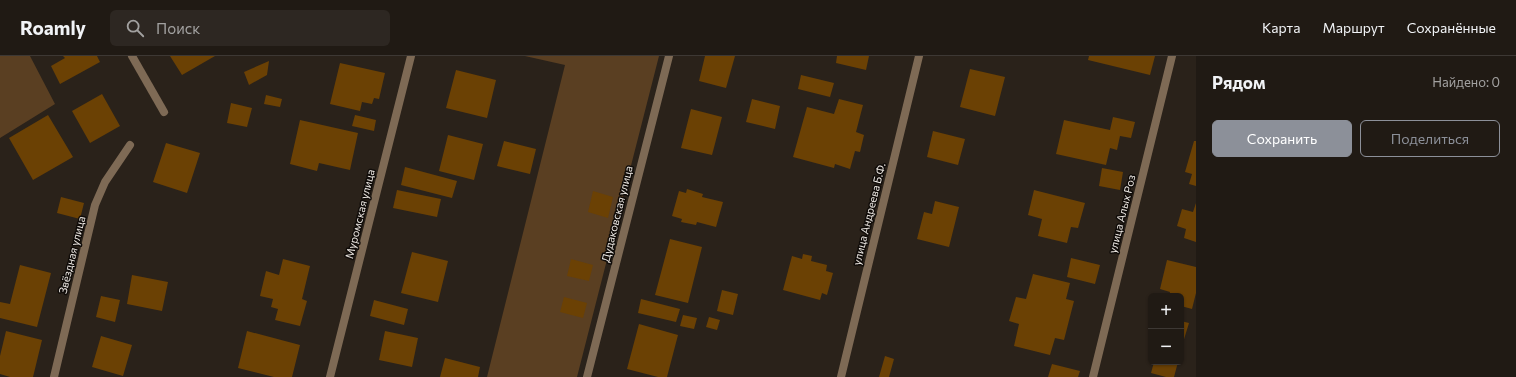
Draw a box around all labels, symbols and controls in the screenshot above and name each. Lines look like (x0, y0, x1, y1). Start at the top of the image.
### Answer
search box (110, 10, 390, 46)
text: Roamly (20, 16, 86, 39)
icon: search (124, 17, 146, 39)
text: Поиск (156, 19, 200, 37)
text: Карта (1262, 19, 1300, 36)
text: Маршрут (1322, 19, 1385, 36)
text: Сохранённые (1407, 19, 1496, 36)
text: Рядом (1212, 72, 1266, 93)
text: Найдено: 0 (1432, 74, 1500, 90)
button: Сохранить (1212, 120, 1352, 157)
button: Поделиться (1360, 120, 1500, 157)
street label: улица Андреева Б.Ф. (849, 161, 888, 266)
street label: Дудаковская улица (598, 164, 635, 264)
street label: Муромская улица (342, 168, 377, 260)
street label: улица Алых Роз (1105, 173, 1138, 255)
street label: Звёздная улица (56, 215, 87, 295)
map controls (1148, 293, 1184, 365)
button: + (1148, 293, 1184, 329)
button: − (1148, 329, 1184, 365)

